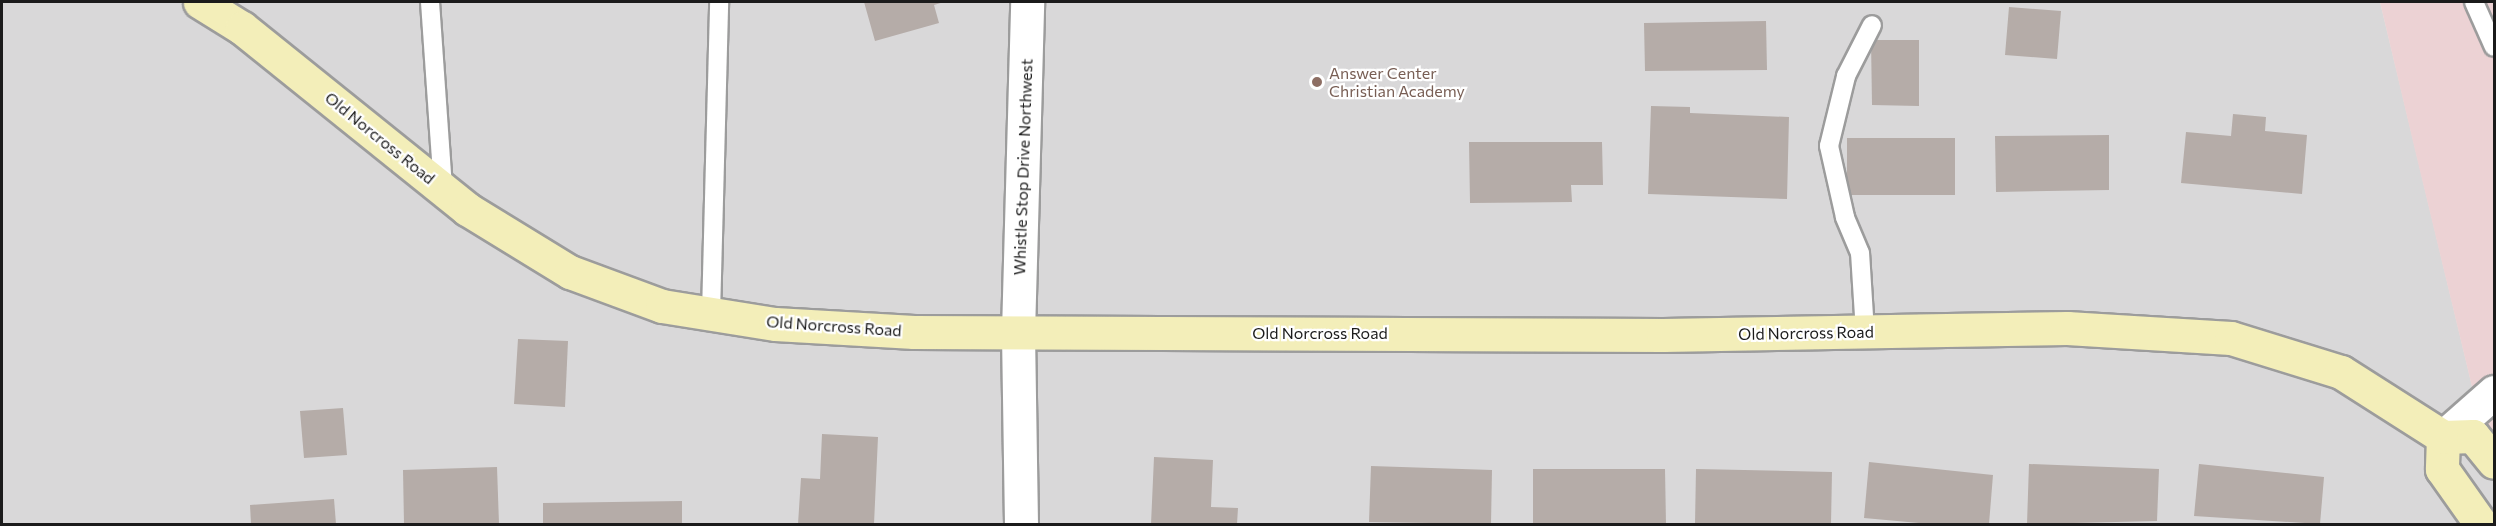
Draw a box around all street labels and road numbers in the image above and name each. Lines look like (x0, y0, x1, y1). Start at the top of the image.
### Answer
street label: Whistle Stop Drive Northwest (1010, 58, 1036, 276)
street label: Old Norcross Road (321, 88, 439, 188)
street label: Old Norcross Road (766, 312, 902, 340)
street label: Old Norcross Road (1738, 322, 1874, 344)
street label: Old Norcross Road (1252, 323, 1388, 343)

